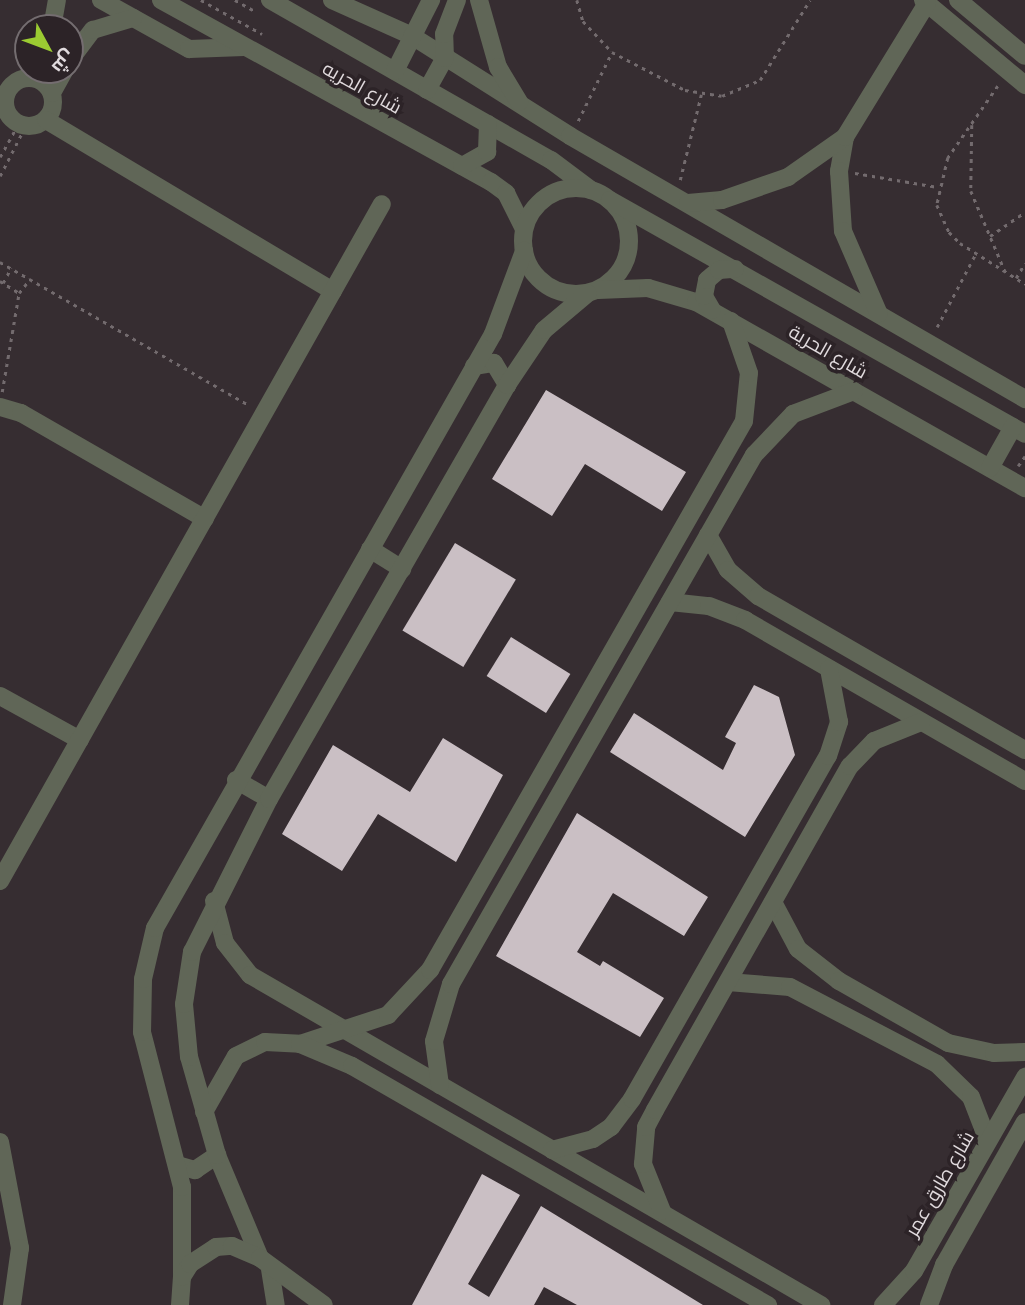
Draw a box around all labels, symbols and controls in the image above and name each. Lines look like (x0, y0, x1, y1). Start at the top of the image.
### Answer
north arrow (14, 14, 84, 84)
text: ش (46, 44, 82, 80)
street label: شارع الحريه (318, 57, 406, 119)
street label: شارع الحرية (785, 320, 871, 384)
street label: شارع طارق عمر (901, 1127, 979, 1241)

